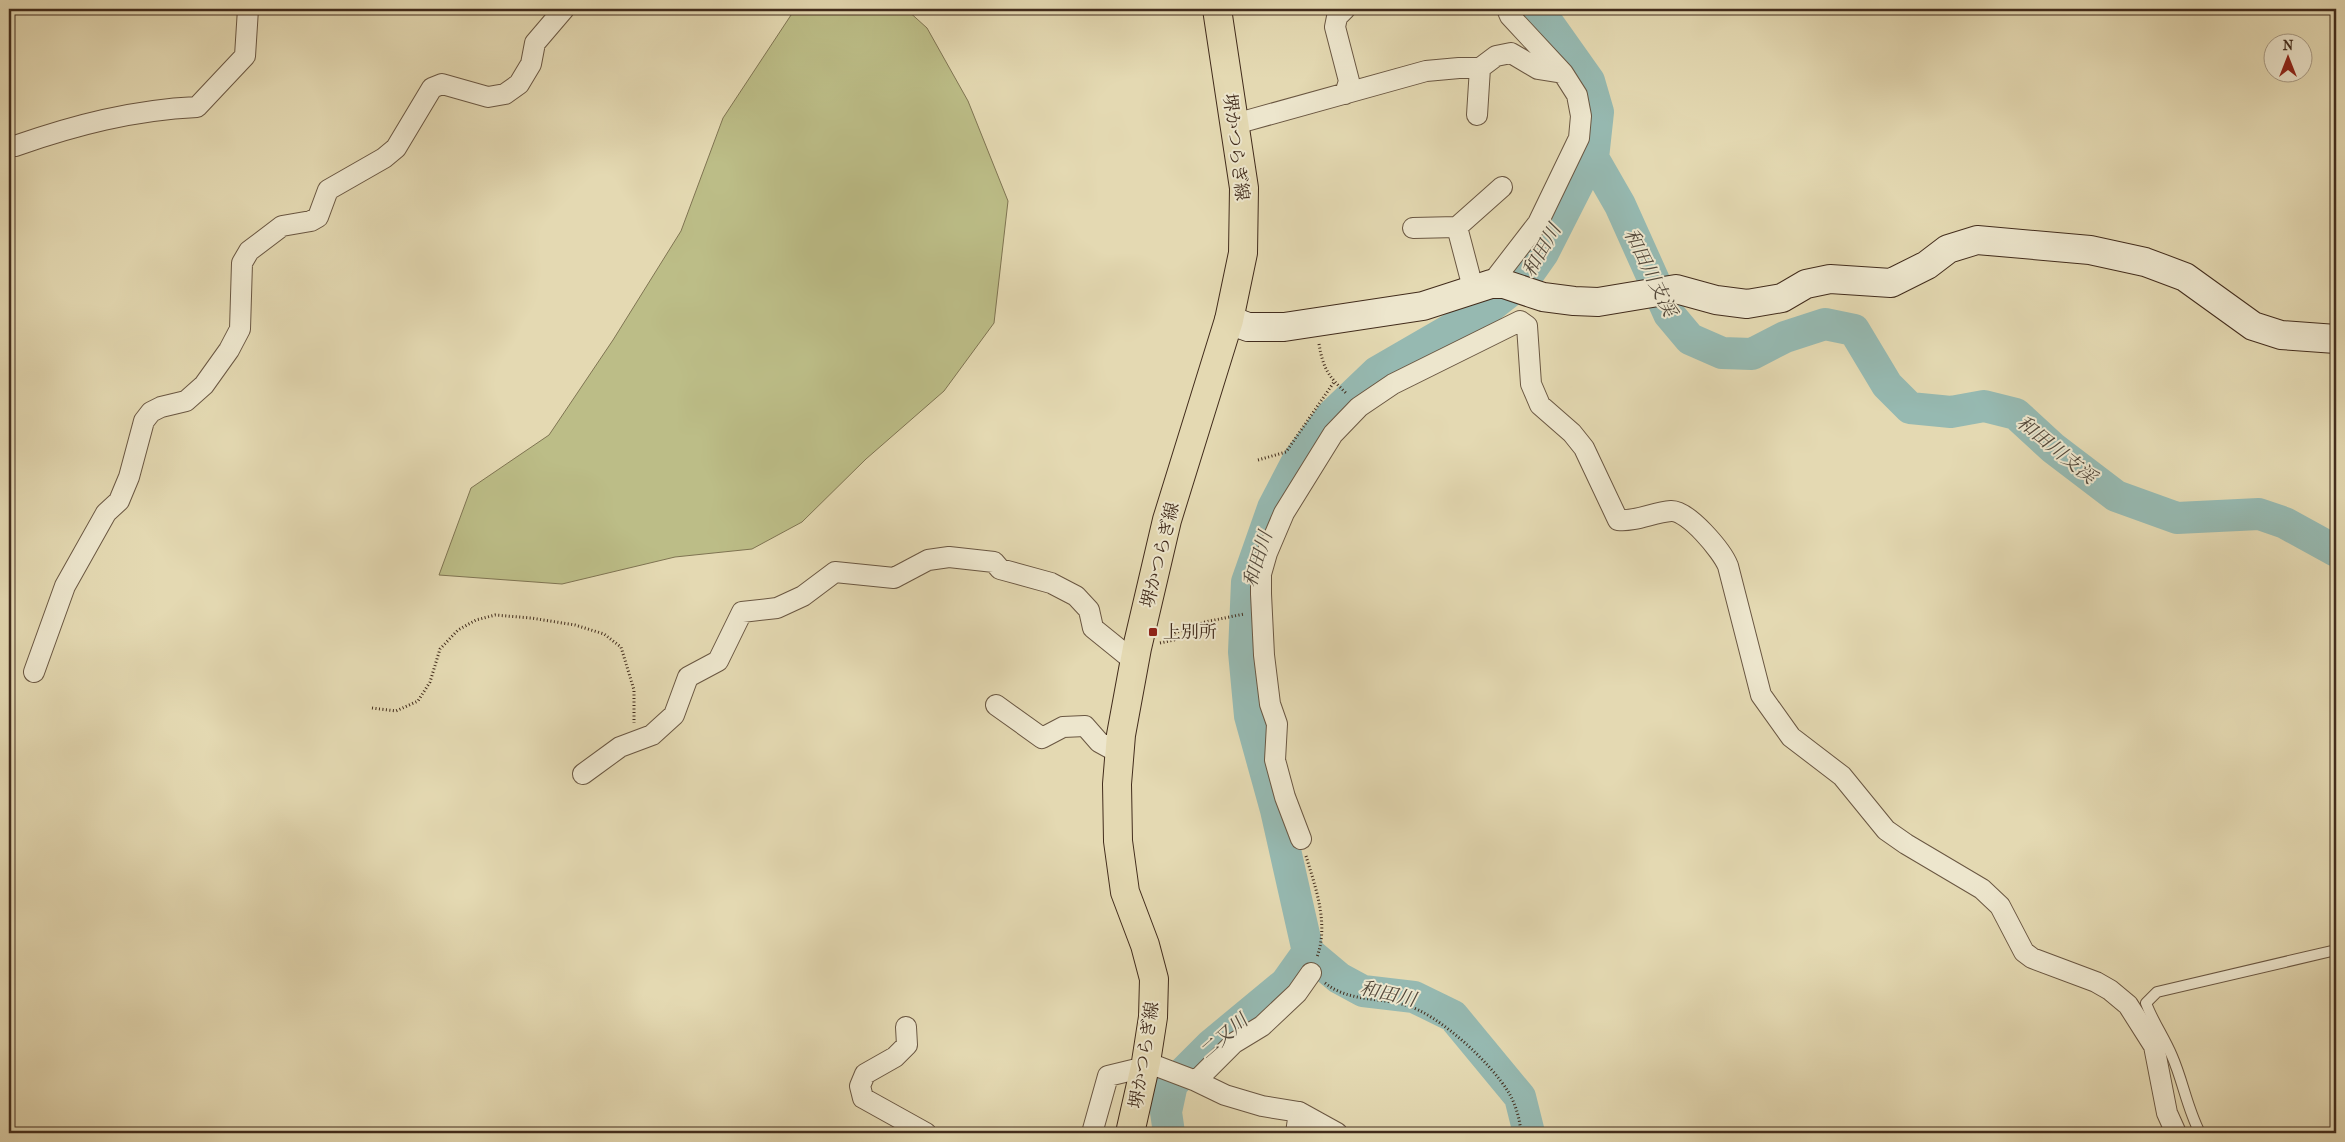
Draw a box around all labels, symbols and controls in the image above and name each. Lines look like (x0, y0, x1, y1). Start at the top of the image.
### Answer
north arrow (2262, 32, 2312, 82)
text: N (2283, 37, 2294, 54)
street label: 堺かつらぎ線 (1219, 92, 1253, 202)
water label: 和田川 (1518, 219, 1567, 281)
water label: 和田川支渓 (1619, 225, 1682, 322)
water label: 和田川支渓 (2013, 411, 2102, 489)
street label: 堺かつらぎ線 (1137, 500, 1184, 610)
water label: 和田川 (1239, 527, 1277, 590)
place label: 上別所 (1163, 622, 1217, 643)
marker: 上別所 (1147, 626, 1159, 638)
water label: 和田川 (1358, 977, 1420, 1012)
street label: 堺かつらぎ線 (1126, 1000, 1163, 1110)
water label: 二又川 (1195, 1008, 1254, 1064)

